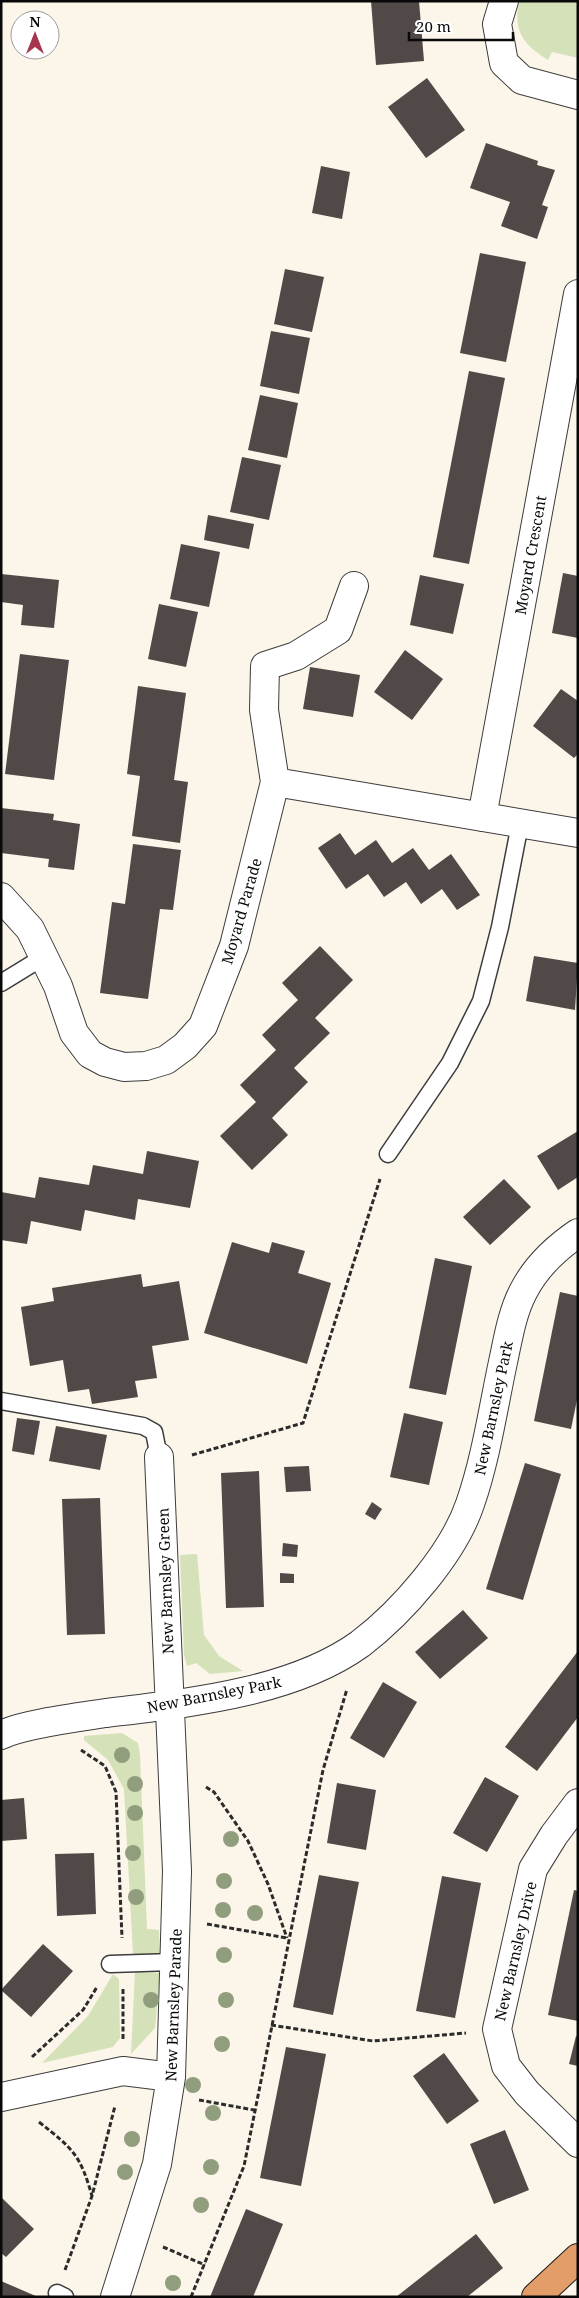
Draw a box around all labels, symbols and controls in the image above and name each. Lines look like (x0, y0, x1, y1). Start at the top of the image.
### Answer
north arrow (10, 10, 60, 60)
scale bar (409, 10, 513, 42)
text: N (29, 12, 41, 31)
text: 20 m (416, 16, 451, 36)
street label: Moyard Crescent (510, 494, 550, 616)
street label: Moyard Parade (216, 856, 266, 966)
street label: New Barnsley Park (469, 1339, 517, 1477)
street label: New Barnsley Green (152, 1507, 178, 1655)
street label: New Barnsley Park (145, 1671, 283, 1717)
street label: New Barnsley Drive (489, 1879, 541, 2023)
street label: New Barnsley Parade (160, 1928, 186, 2082)

